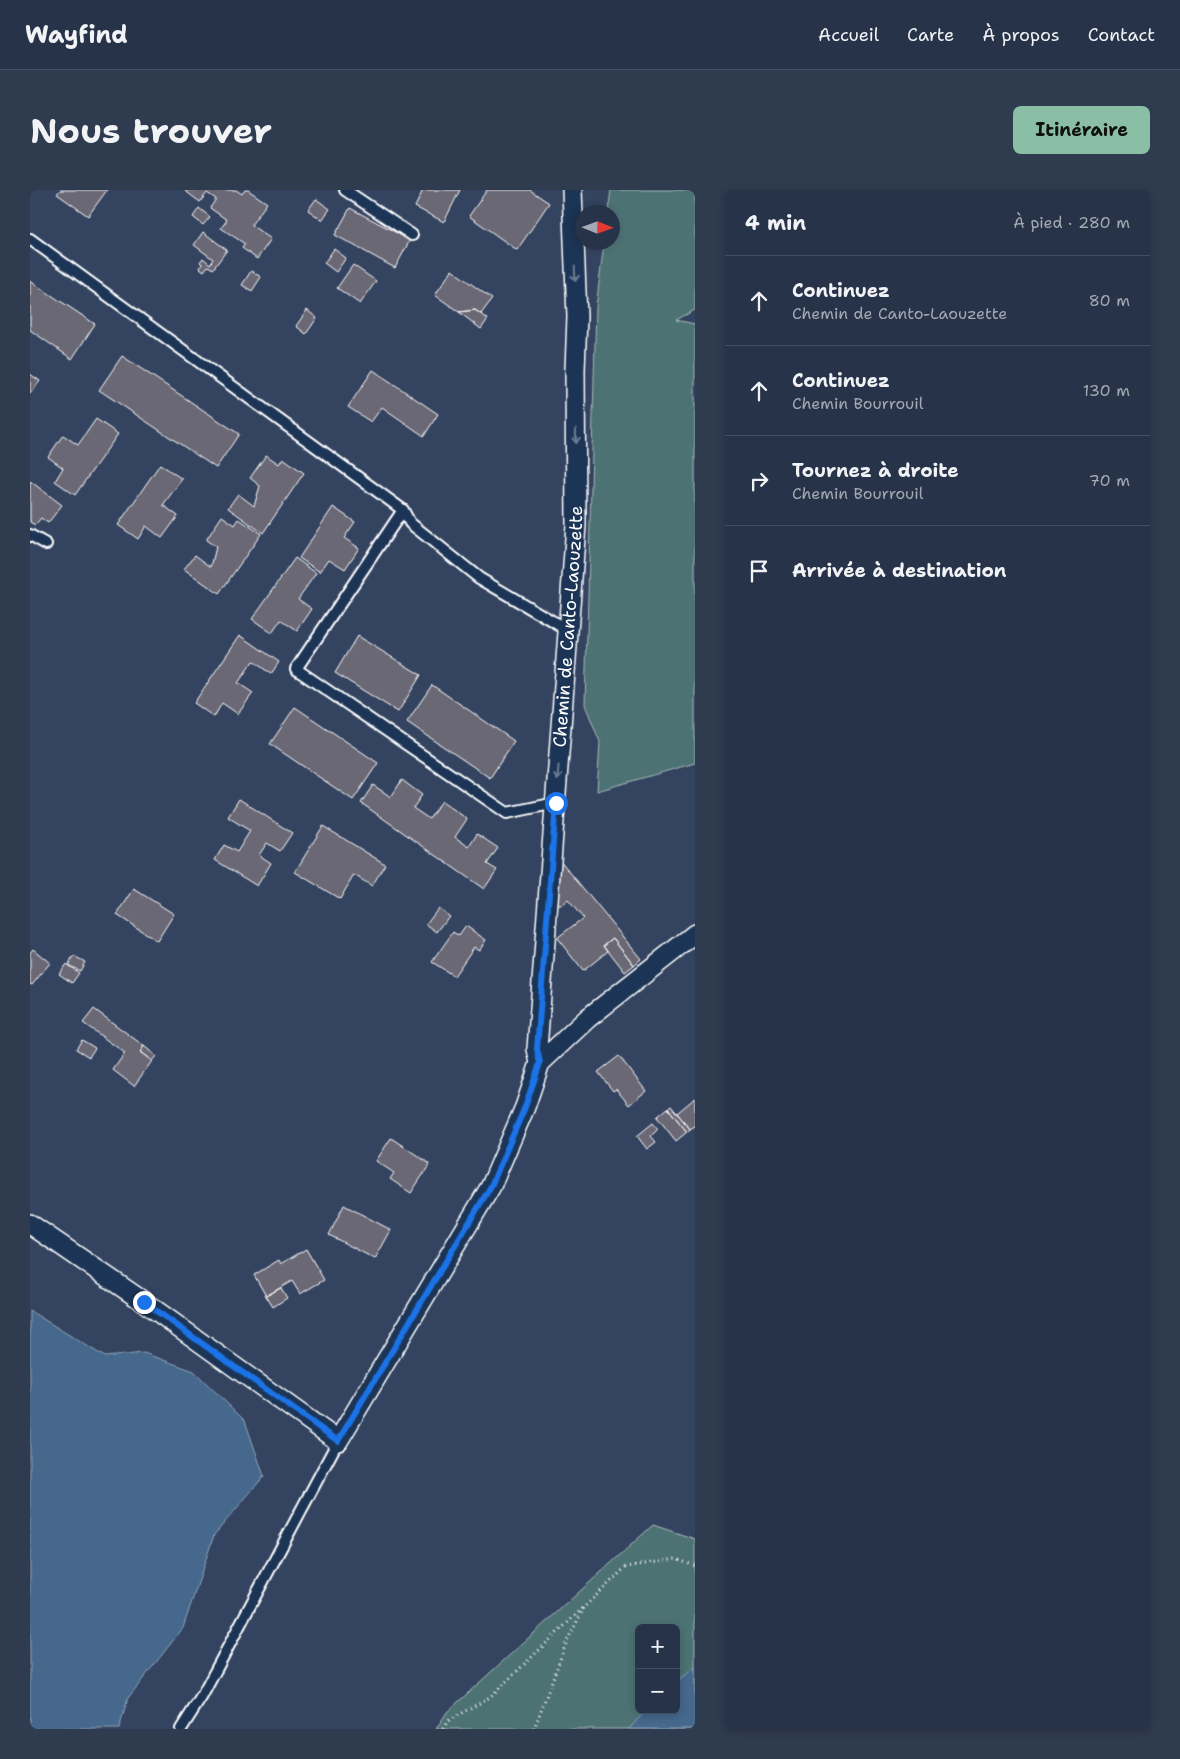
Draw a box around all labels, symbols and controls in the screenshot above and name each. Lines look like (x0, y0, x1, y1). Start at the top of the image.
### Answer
text: Wayfind (25, 19, 128, 51)
text: Accueil (818, 23, 879, 47)
text: Carte (907, 23, 954, 47)
text: À propos (982, 23, 1060, 47)
text: Contact (1088, 23, 1155, 47)
button: Itinéraire (1013, 106, 1150, 154)
text: Nous trouver (30, 107, 272, 154)
north arrow (575, 205, 620, 250)
text: 4 min (745, 209, 806, 237)
text: À pied · 280 m (1013, 212, 1130, 233)
one-way arrow (571, 265, 580, 281)
text: Continuez (792, 278, 890, 303)
icon: ahead (745, 287, 773, 315)
text: 80 m (1089, 290, 1130, 311)
text: Chemin de Canto-Laouzette (792, 303, 1007, 324)
text: Continuez (792, 368, 890, 393)
icon: ahead (745, 377, 773, 405)
text: 130 m (1083, 380, 1130, 401)
text: Chemin Bourrouil (792, 393, 924, 414)
one-way arrow (571, 428, 581, 444)
text: Tournez à droite (792, 458, 959, 483)
icon: right (745, 467, 773, 495)
text: 70 m (1089, 470, 1130, 491)
text: Chemin Bourrouil (792, 483, 924, 504)
street label: Chemin de Canto-Laouzette (547, 506, 588, 748)
icon: arrive (745, 557, 773, 585)
text: Arrivée à destination (792, 558, 1006, 583)
one-way arrow (553, 765, 563, 781)
route start (545, 792, 568, 815)
route end (133, 1291, 156, 1314)
map controls (635, 1624, 680, 1714)
button: + (635, 1624, 680, 1669)
button: − (635, 1669, 680, 1714)

